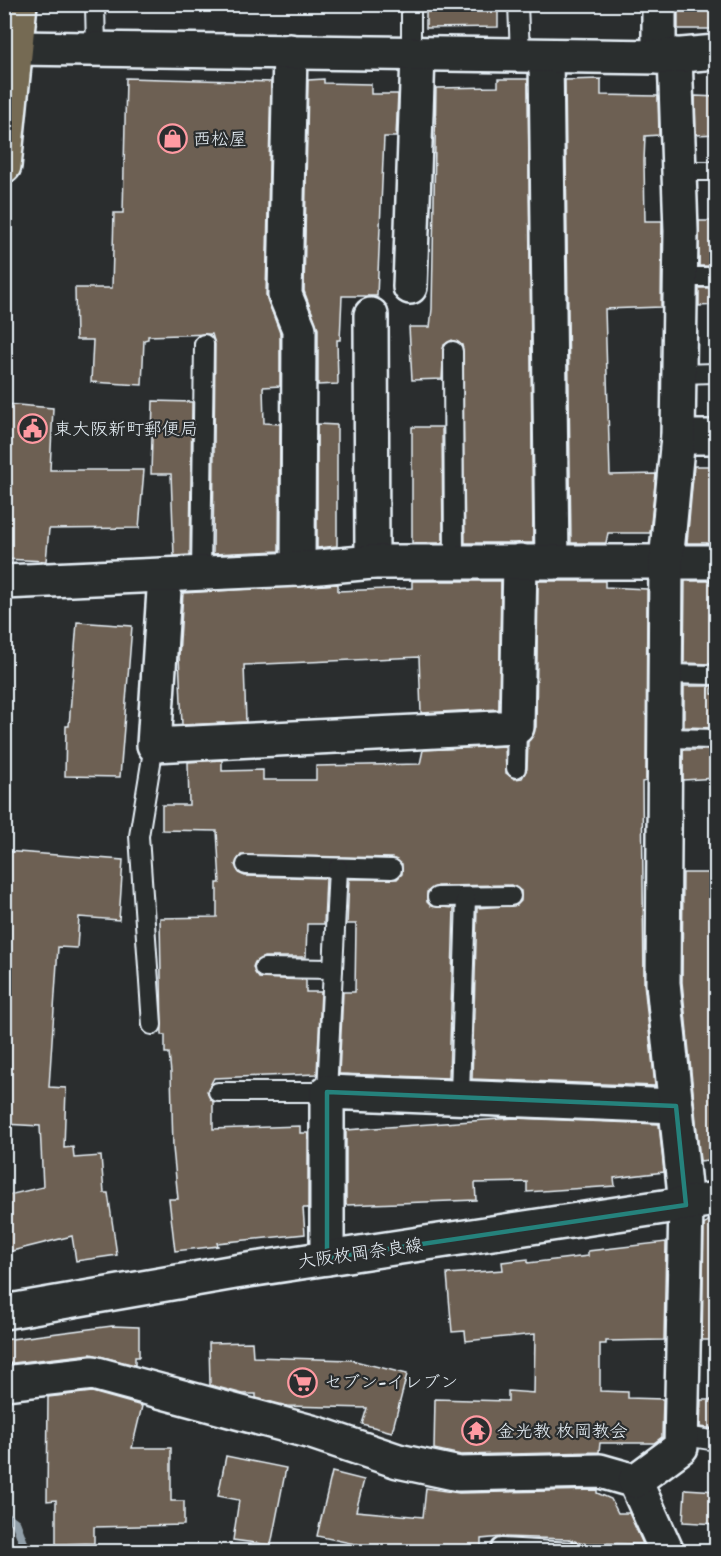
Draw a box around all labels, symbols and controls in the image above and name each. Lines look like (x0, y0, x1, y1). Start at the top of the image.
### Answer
shop icon: 西松屋 (156, 123, 188, 155)
place label: 西松屋 (193, 123, 247, 155)
public building icon: 東大阪新町郵便局 (17, 413, 49, 445)
place label: 東大阪新町郵便局 (54, 413, 198, 445)
street label: 大阪枚岡奈良線 (295, 1228, 425, 1278)
supermarket icon: セブン-イレブン (287, 1366, 319, 1398)
place label: セブン-イレブン (324, 1366, 458, 1398)
temple icon: 金光教 枚岡教会 (460, 1415, 492, 1447)
place label: 金光教 枚岡教会 (497, 1415, 628, 1447)

